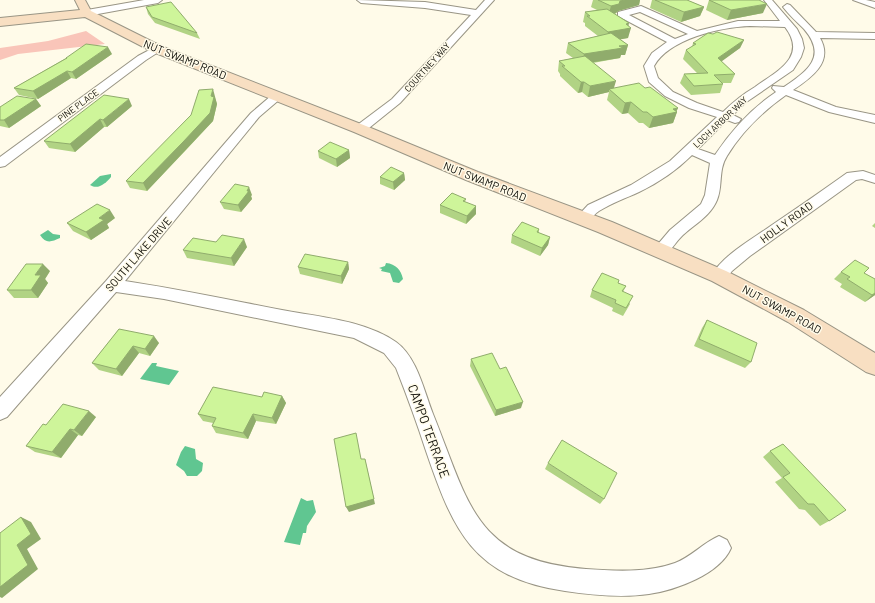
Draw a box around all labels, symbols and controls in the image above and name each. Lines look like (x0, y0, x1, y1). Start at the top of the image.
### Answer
street label: NUT SWAMP ROAD (142, 36, 229, 82)
street label: COURTNEY WAY (402, 40, 452, 94)
street label: PINE PLACE (55, 86, 101, 124)
street label: LOCH ARBOR WAY (691, 94, 749, 150)
street label: NUT SWAMP ROAD (442, 158, 529, 204)
street label: HOLLY ROAD (757, 198, 815, 245)
street label: SOUTH LAKE DRIVE (102, 214, 174, 294)
street label: NUT SWAMP ROAD (740, 282, 824, 336)
street label: CAMPO TERRACE (405, 382, 453, 480)

